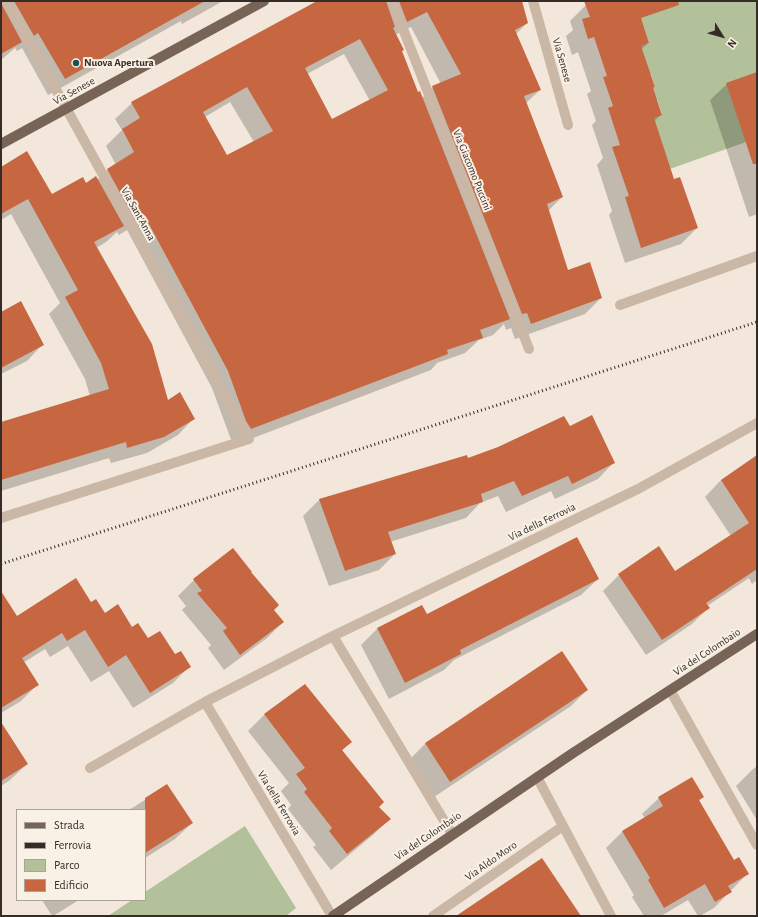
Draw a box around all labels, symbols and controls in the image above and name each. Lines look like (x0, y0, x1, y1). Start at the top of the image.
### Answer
north arrow (702, 16, 742, 56)
street label: Via Senese (549, 36, 575, 84)
text: N (725, 37, 739, 50)
place label: Nuova Apertura (84, 56, 154, 70)
marker: Nuova Apertura (71, 58, 81, 68)
street label: Via Senese (51, 74, 97, 108)
street label: Via Giacomo Puccini (450, 128, 494, 212)
street label: Via Sant'Anna (118, 185, 158, 243)
street label: Via della Ferrovia (506, 500, 578, 544)
street label: Via del Colombaio (671, 625, 743, 679)
street label: Via della Ferrovia (255, 768, 303, 838)
legend (16, 809, 146, 901)
street label: Via del Colombaio (392, 809, 464, 863)
text: Strada (54, 819, 85, 831)
street label: Via Aldo Moro (462, 838, 520, 884)
text: Ferrovia (54, 839, 91, 851)
text: Parco (54, 859, 80, 871)
text: Edificio (54, 879, 89, 891)

